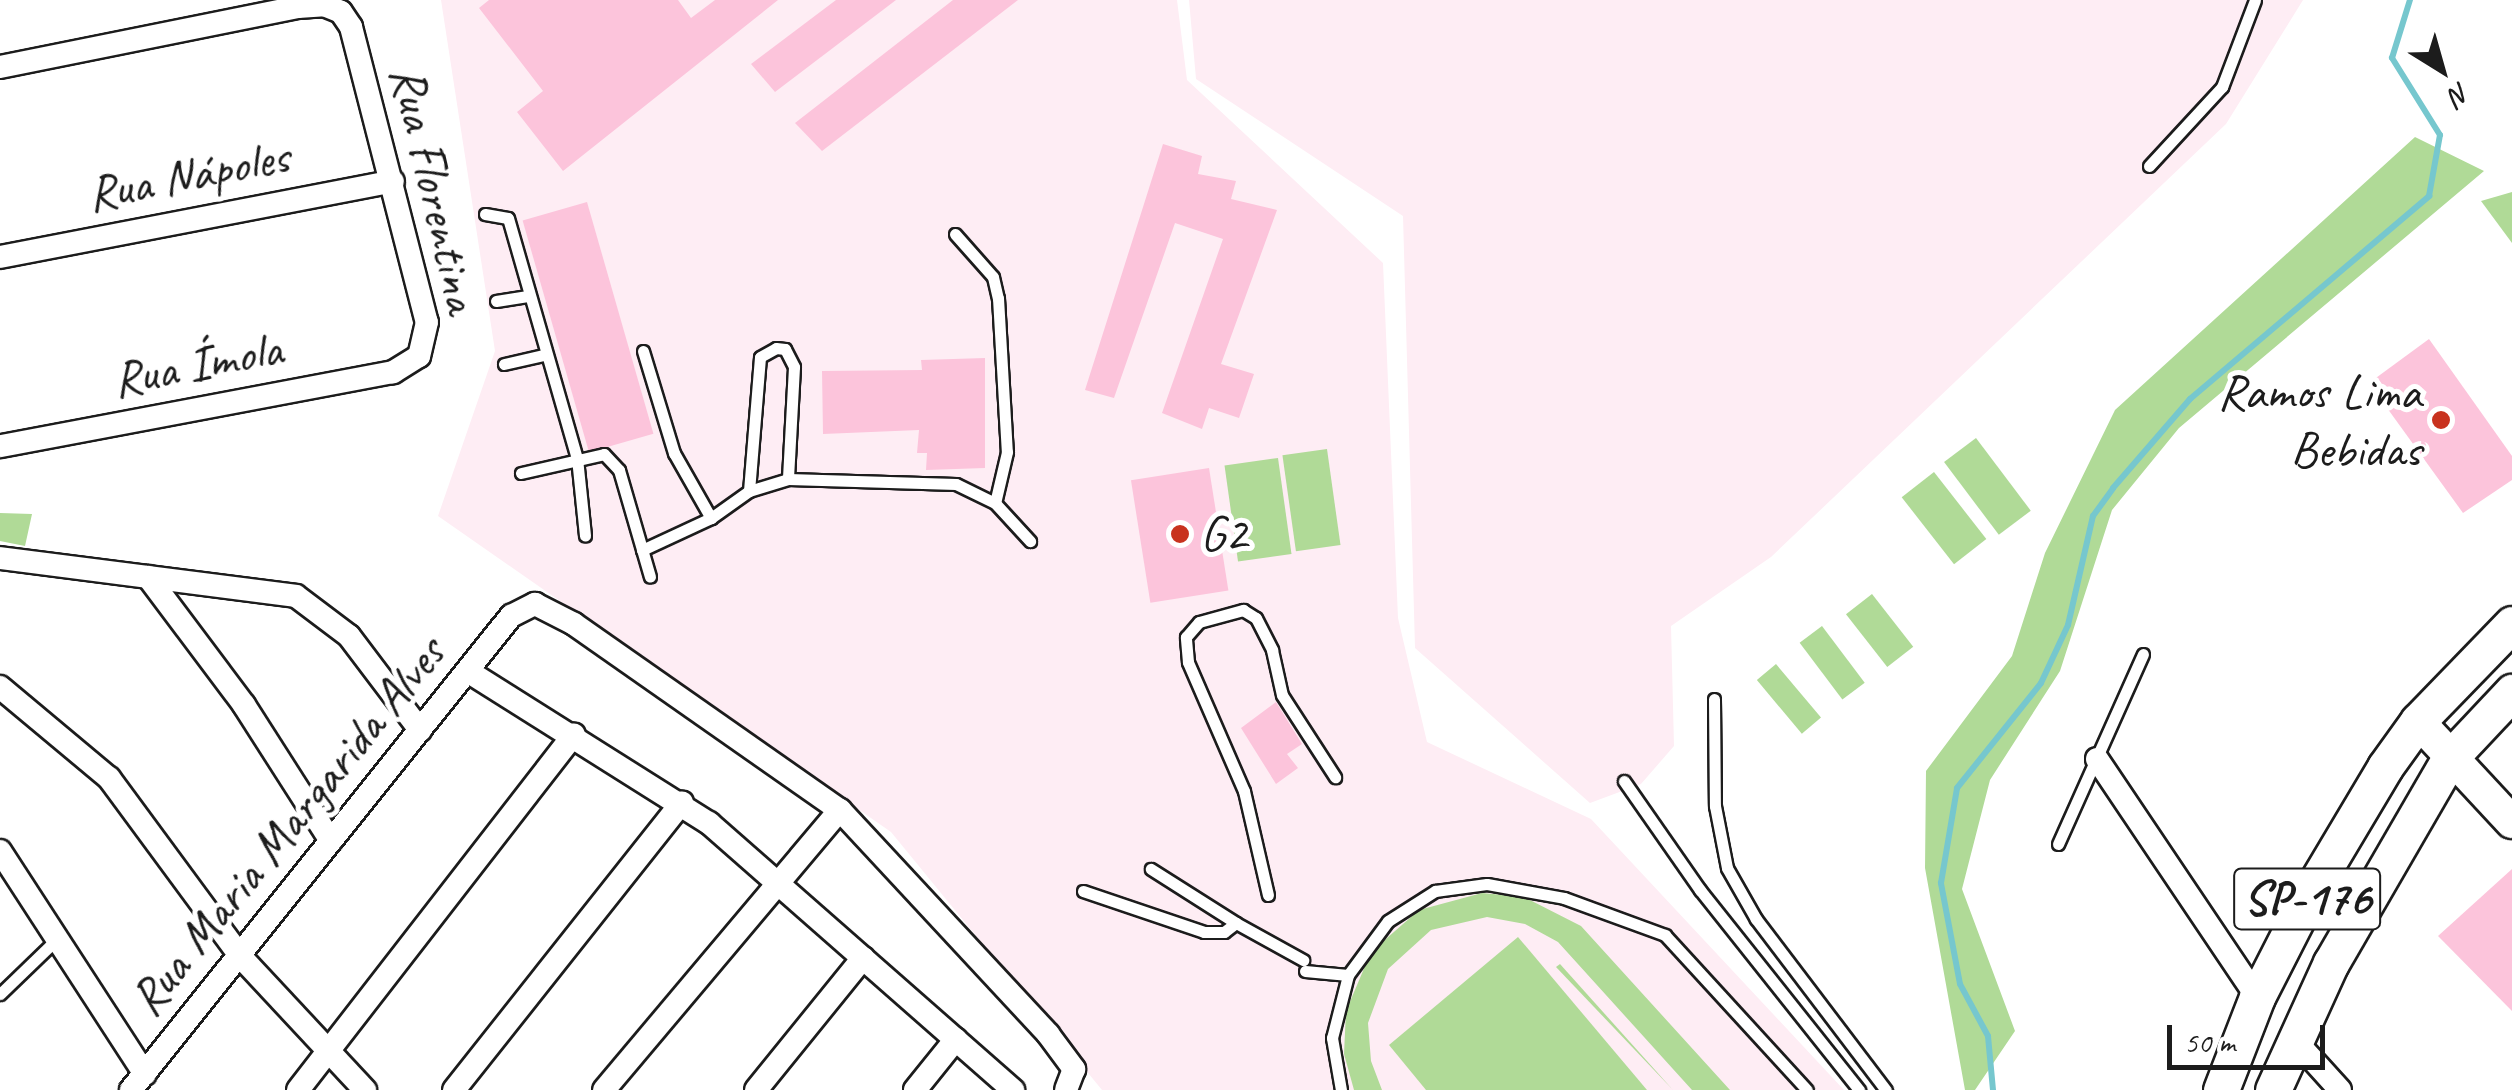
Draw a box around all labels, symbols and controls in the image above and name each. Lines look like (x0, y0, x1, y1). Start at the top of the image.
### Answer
north arrow (2392, 20, 2492, 120)
street label: Rua Florentina (377, 59, 493, 319)
text: N (2443, 75, 2478, 114)
street label: Rua Nápoles (81, 126, 295, 224)
street label: Rua Ímola (107, 318, 287, 410)
place label: Ramos Lima Bebidas (2219, 361, 2421, 478)
marker: Ramos Lima Bebidas (2430, 409, 2452, 431)
place label: G2 (1200, 504, 1247, 564)
marker: G2 (1169, 523, 1191, 545)
street label: Rua Maria Margarida Alves (115, 624, 459, 1028)
road number: SP-176 (2232, 856, 2382, 942)
scale bar (2172, 1005, 2330, 1067)
text: 50 m (2184, 1023, 2235, 1061)

